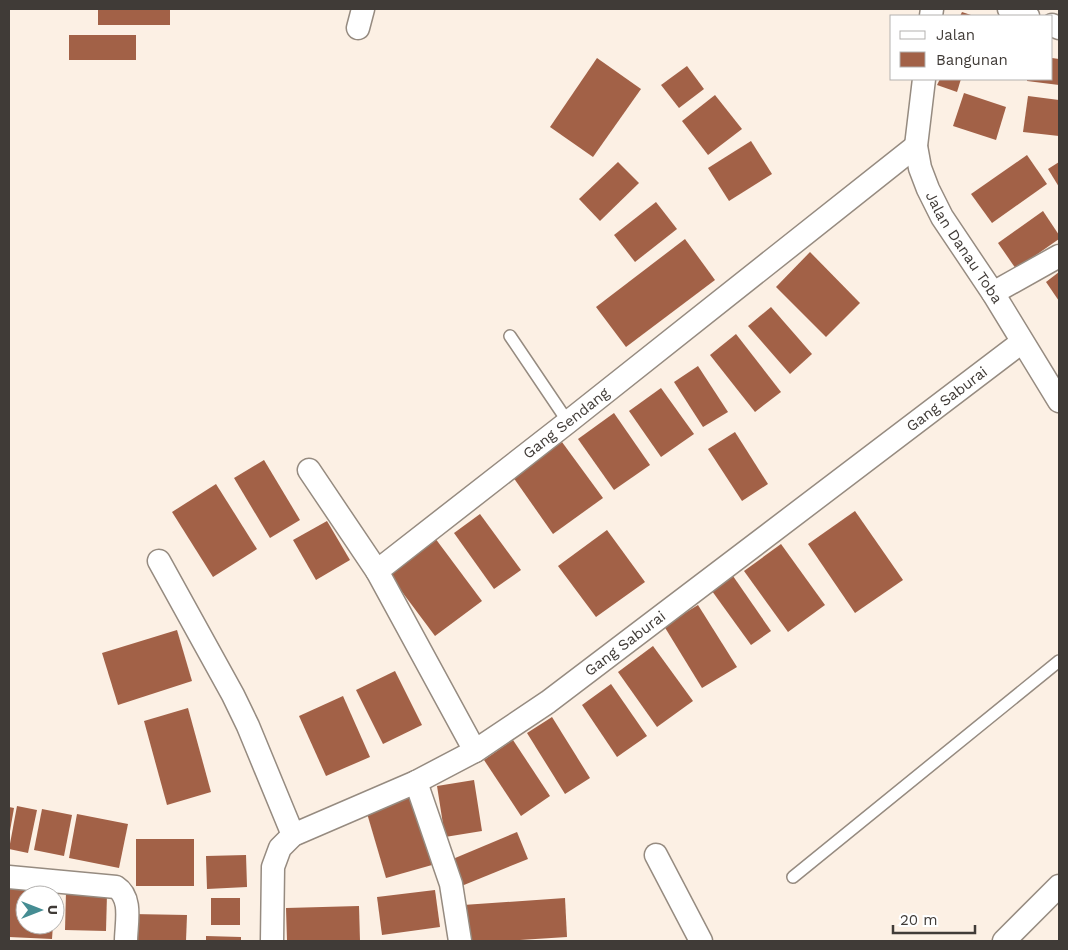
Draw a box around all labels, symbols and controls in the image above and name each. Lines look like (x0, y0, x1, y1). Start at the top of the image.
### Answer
legend (890, 15, 1053, 80)
text: Jalan (936, 26, 975, 44)
text: Bangunan (936, 51, 1008, 69)
street label: Jalan Danau Toba (922, 188, 1007, 307)
street label: Gang Saburai (903, 363, 991, 436)
street label: Gang Sendang (520, 384, 613, 463)
street label: Gang Saburai (581, 607, 669, 680)
north arrow (15, 885, 65, 935)
scale bar (893, 902, 976, 934)
text: U (45, 905, 61, 915)
text: 20 m (900, 911, 938, 929)

